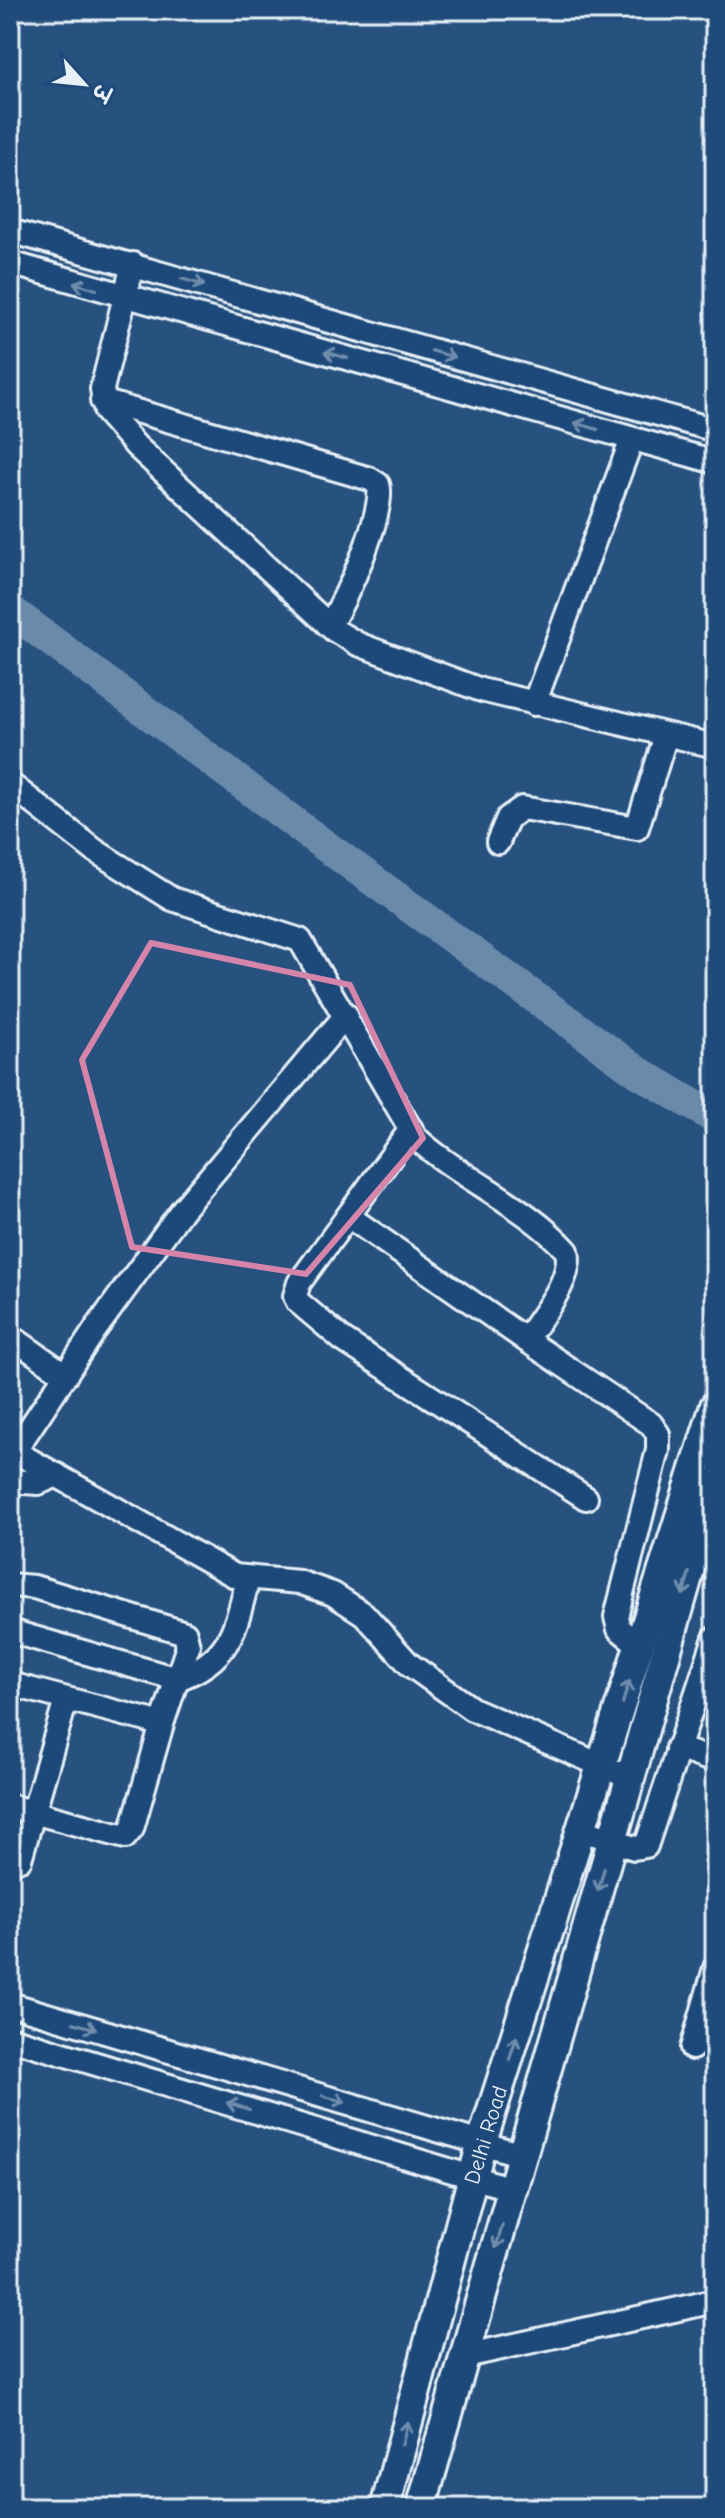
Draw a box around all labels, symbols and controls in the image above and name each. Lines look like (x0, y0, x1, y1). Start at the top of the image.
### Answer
north arrow (44, 44, 124, 124)
text: उ (85, 78, 117, 107)
one-way arrow (180, 276, 205, 290)
one-way arrow (73, 278, 99, 293)
one-way arrow (323, 347, 349, 362)
one-way arrow (429, 348, 455, 363)
one-way arrow (574, 418, 600, 433)
one-way arrow (678, 1571, 693, 1597)
one-way arrow (619, 1679, 634, 1705)
one-way arrow (593, 1866, 608, 1892)
one-way arrow (71, 2019, 97, 2034)
one-way arrow (506, 2035, 521, 2060)
street label: Delhi Road (459, 2083, 513, 2187)
one-way arrow (321, 2092, 347, 2107)
one-way arrow (225, 2098, 251, 2113)
one-way arrow (490, 2224, 505, 2250)
one-way arrow (398, 2420, 413, 2446)

